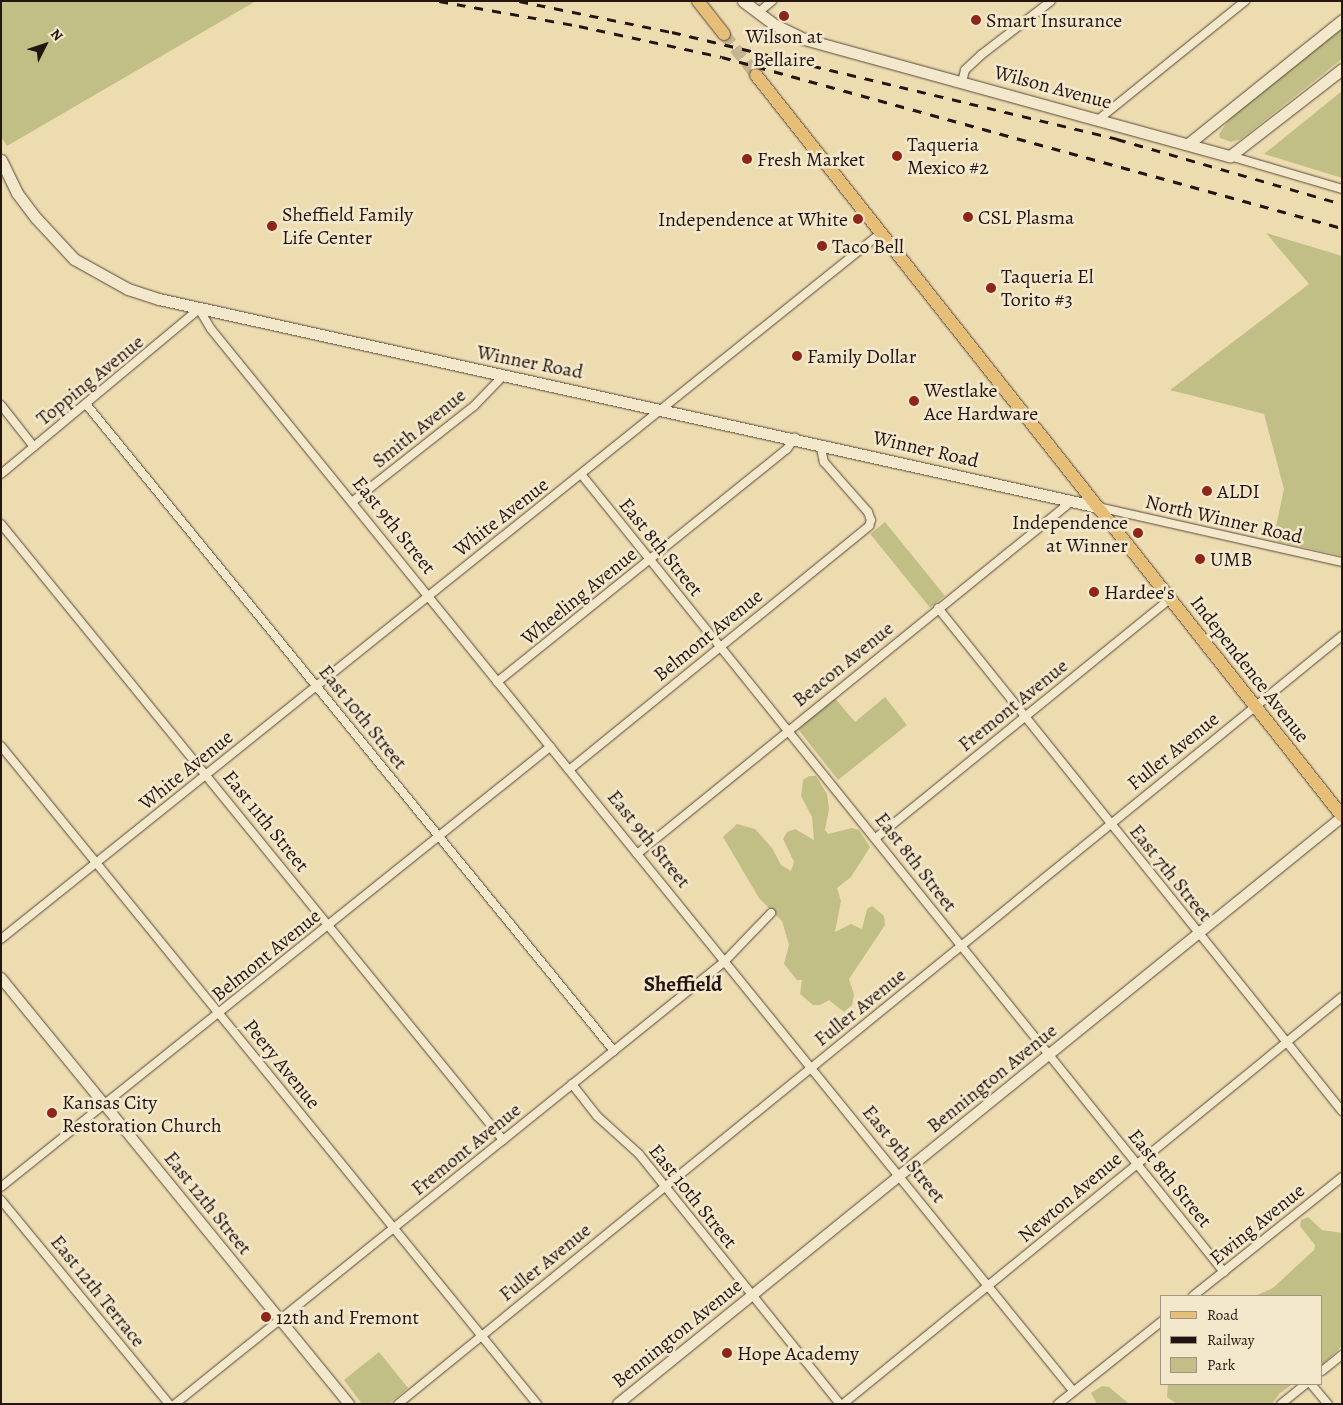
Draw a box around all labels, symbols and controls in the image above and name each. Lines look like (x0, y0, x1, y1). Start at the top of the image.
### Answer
place label: Smart Insurance (986, 8, 1122, 32)
marker: Wilson at Bellaire (778, 10, 790, 22)
marker: Smart Insurance (970, 14, 982, 26)
north arrow (20, 20, 70, 70)
place label: Wilson at Bellaire (745, 24, 823, 71)
text: N (46, 25, 67, 45)
street label: Wilson Avenue (992, 60, 1114, 114)
place label: Taqueria Mexico #2 (907, 132, 989, 179)
place label: Fresh Market (757, 147, 865, 171)
marker: Taqueria Mexico #2 (891, 150, 903, 162)
marker: Fresh Market (741, 153, 753, 165)
place label: Sheffield Family Life Center (282, 203, 413, 250)
place label: CSL Plasma (978, 205, 1074, 229)
place label: Independence at White (658, 207, 848, 231)
marker: CSL Plasma (962, 211, 974, 223)
marker: Independence at White (852, 213, 864, 225)
marker: Sheffield Family Life Center (266, 220, 278, 232)
place label: Taco Bell (832, 234, 904, 258)
marker: Taco Bell (816, 240, 828, 252)
place label: Taqueria El Torito #3 (1001, 264, 1094, 311)
marker: Taqueria El Torito #3 (985, 282, 997, 294)
street label: Topping Avenue (32, 329, 148, 431)
street label: Winner Road (475, 340, 585, 384)
place label: Family Dollar (807, 344, 916, 368)
marker: Family Dollar (791, 350, 803, 362)
place label: Westlake Ace Hardware (924, 378, 1038, 425)
street label: Smith Avenue (367, 383, 471, 473)
marker: Westlake Ace Hardware (908, 395, 920, 407)
street label: Winner Road (871, 425, 981, 473)
street label: East 9th Street (347, 471, 441, 579)
street label: White Avenue (449, 473, 553, 561)
place label: ALDI (1217, 479, 1260, 503)
marker: ALDI (1201, 485, 1213, 497)
street label: North Winner Road (1143, 489, 1305, 549)
street label: East 8th Street (614, 493, 708, 601)
place label: Independence at Winner (1012, 510, 1128, 557)
marker: Independence at Winner (1132, 527, 1144, 539)
street label: Wheeling Avenue (516, 542, 642, 650)
place label: UMB (1210, 547, 1252, 571)
marker: UMB (1194, 553, 1206, 565)
place label: Hardee's (1104, 580, 1175, 604)
street label: Belmont Avenue (649, 584, 767, 686)
marker: Hardee's (1088, 586, 1100, 598)
street label: Independence Avenue (1185, 591, 1315, 747)
street label: Beacon Avenue (788, 616, 898, 712)
street label: Fremont Avenue (953, 654, 1073, 756)
street label: East 10th Street (314, 660, 412, 774)
street label: Fuller Avenue (1122, 707, 1224, 795)
street label: White Avenue (134, 725, 238, 815)
street label: East 11th Street (218, 765, 314, 877)
street label: East 9th Street (602, 785, 696, 893)
street label: East 8th Street (870, 808, 962, 916)
street label: East 7th Street (1124, 820, 1218, 926)
street label: Belmont Avenue (207, 904, 325, 1006)
street label: Fuller Avenue (809, 963, 911, 1051)
district label: Sheffield (644, 971, 722, 997)
street label: Peery Avenue (239, 1014, 325, 1114)
street label: Bennington Avenue (922, 1018, 1062, 1138)
place label: Kansas City Restoration Church (62, 1090, 222, 1137)
street label: Fremont Avenue (406, 1098, 526, 1200)
street label: East 9th Street (857, 1100, 951, 1208)
marker: Kansas City Restoration Church (46, 1107, 58, 1119)
street label: East 8th Street (1123, 1124, 1217, 1232)
street label: East 10th Street (644, 1139, 742, 1253)
street label: East 12th Street (159, 1146, 257, 1260)
street label: Newton Avenue (1013, 1147, 1127, 1247)
street label: Ewing Avenue (1205, 1178, 1309, 1270)
street label: Fuller Avenue (494, 1218, 596, 1306)
street label: East 12th Terrace (46, 1230, 150, 1352)
street label: Bennington Avenue (607, 1273, 747, 1393)
legend (1160, 1295, 1323, 1385)
place label: 12th and Fremont (276, 1305, 419, 1329)
text: Road (1207, 1305, 1238, 1325)
marker: 12th and Fremont (260, 1311, 272, 1323)
text: Railway (1207, 1330, 1254, 1350)
place label: Hope Academy (737, 1341, 859, 1365)
marker: Hope Academy (721, 1347, 733, 1359)
text: Park (1207, 1355, 1235, 1375)

